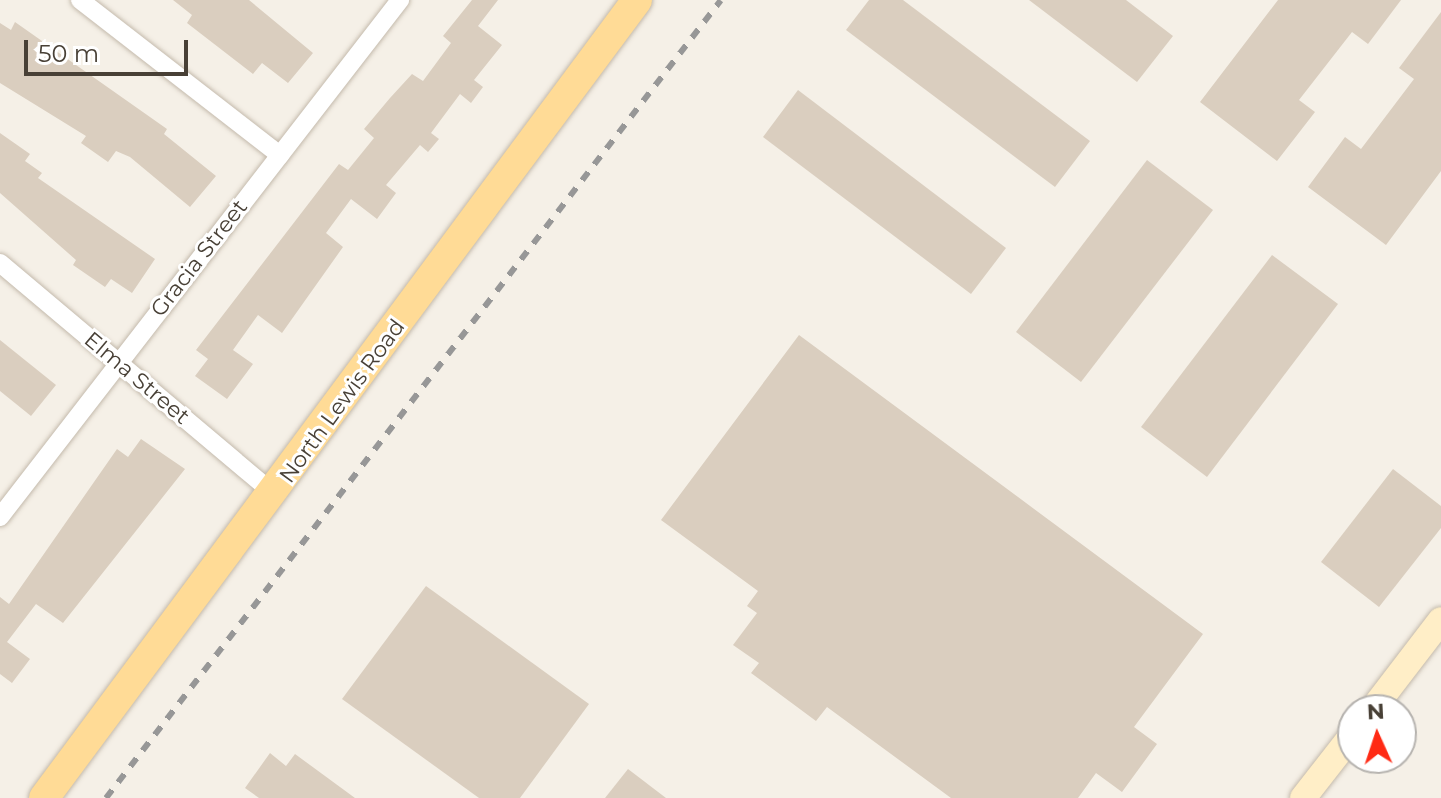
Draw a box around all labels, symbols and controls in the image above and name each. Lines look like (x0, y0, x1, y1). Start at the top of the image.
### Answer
scale bar (28, 24, 192, 74)
text: 50 m (38, 39, 99, 68)
street label: Gracia Street (145, 194, 253, 322)
street label: North Lewis Road (274, 314, 410, 488)
street label: Elma Street (79, 326, 195, 430)
north arrow (1337, 694, 1417, 774)
text: N (1366, 698, 1385, 725)

